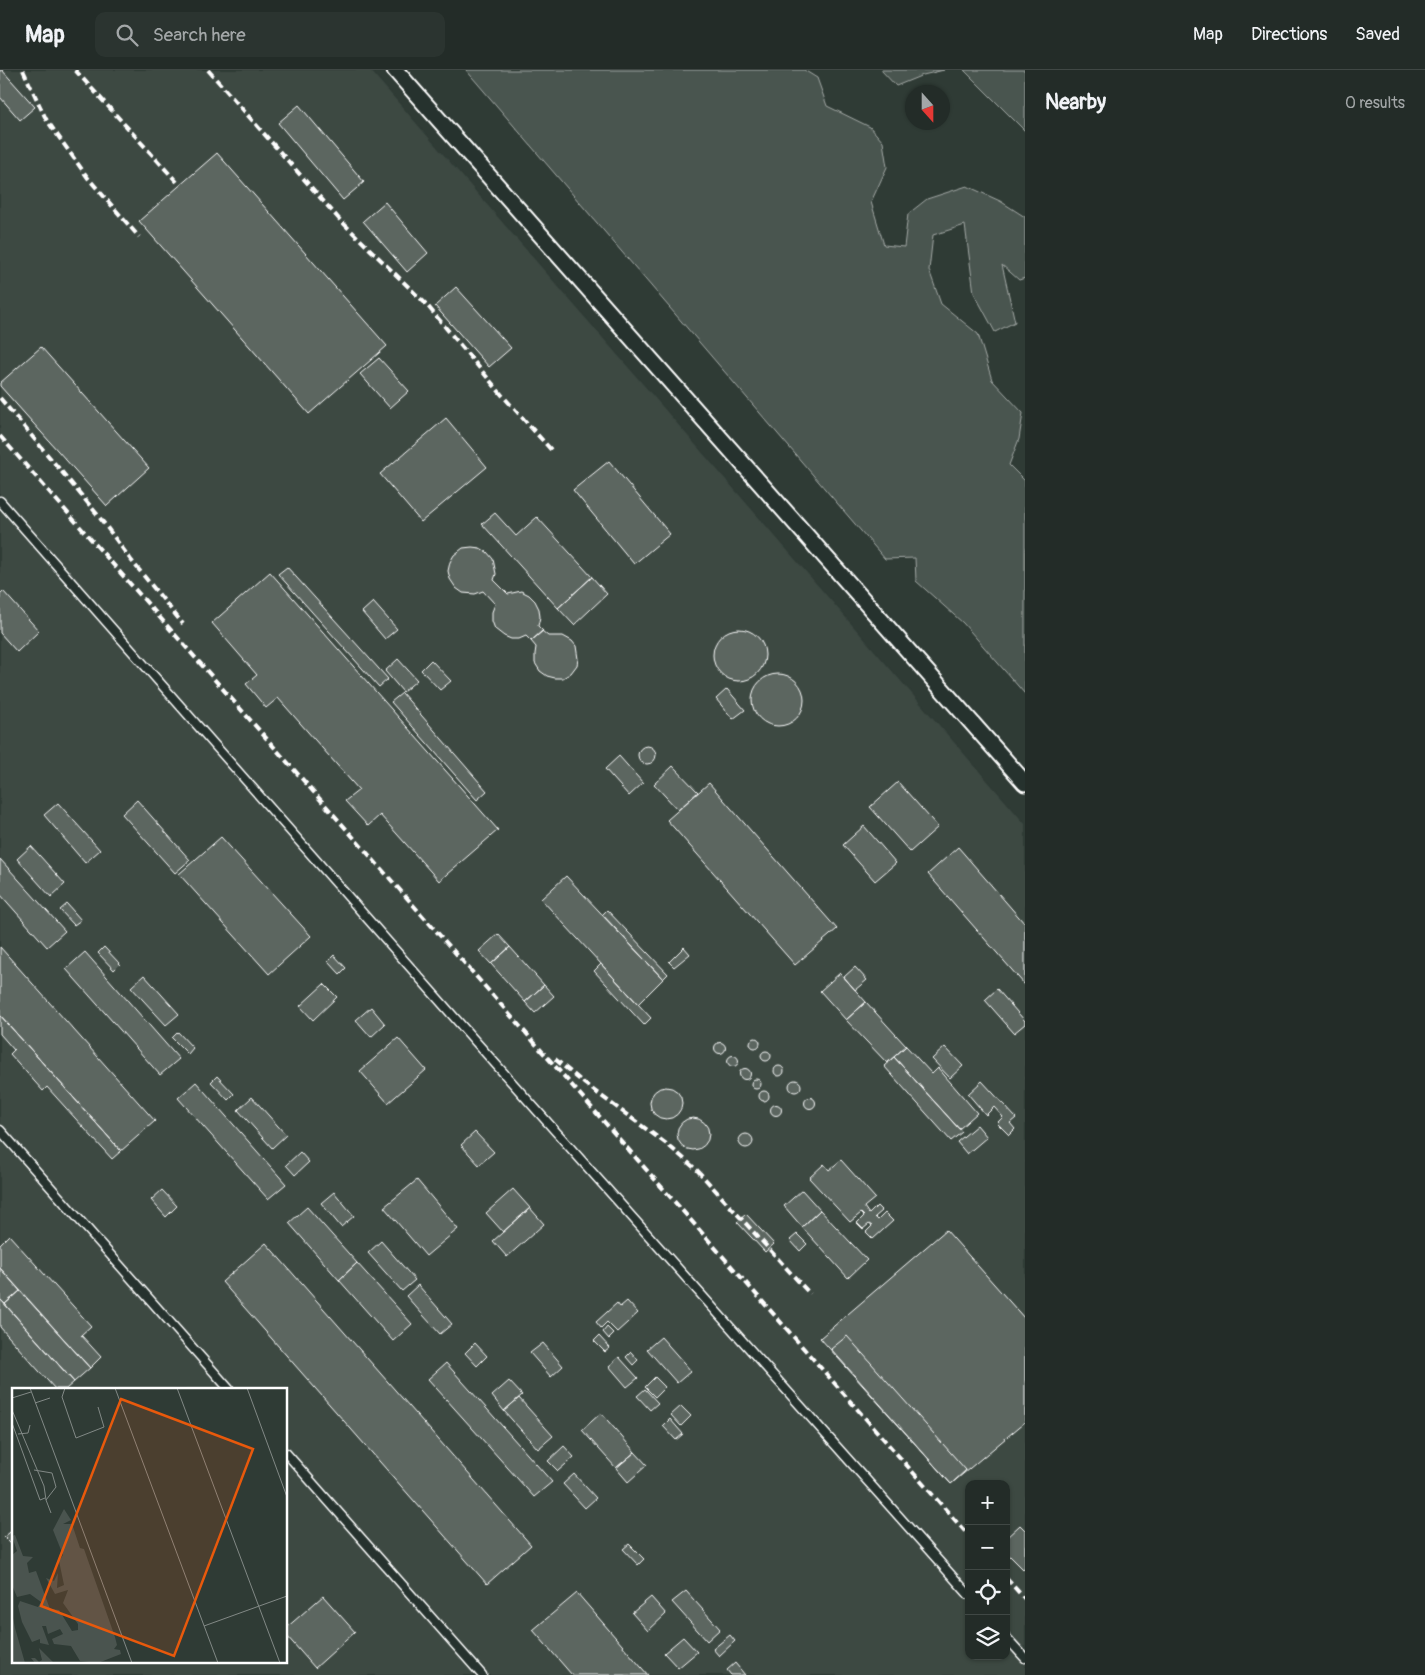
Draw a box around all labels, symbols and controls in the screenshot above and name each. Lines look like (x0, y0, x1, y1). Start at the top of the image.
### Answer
search box (95, 12, 445, 57)
text: Map (25, 20, 65, 49)
icon: search (113, 21, 141, 49)
text: Search here (153, 23, 246, 47)
text: Map (1193, 23, 1223, 46)
text: Directions (1251, 23, 1327, 46)
text: Saved (1355, 23, 1400, 46)
north arrow (905, 85, 950, 130)
text: Nearby (1045, 89, 1106, 116)
text: 0 results (1345, 93, 1405, 113)
inset map (12, 1388, 288, 1662)
map controls (965, 1480, 1010, 1660)
button: + (965, 1480, 1010, 1525)
button: − (965, 1525, 1010, 1570)
button: locate (965, 1570, 1010, 1615)
button: layers (965, 1615, 1010, 1660)

